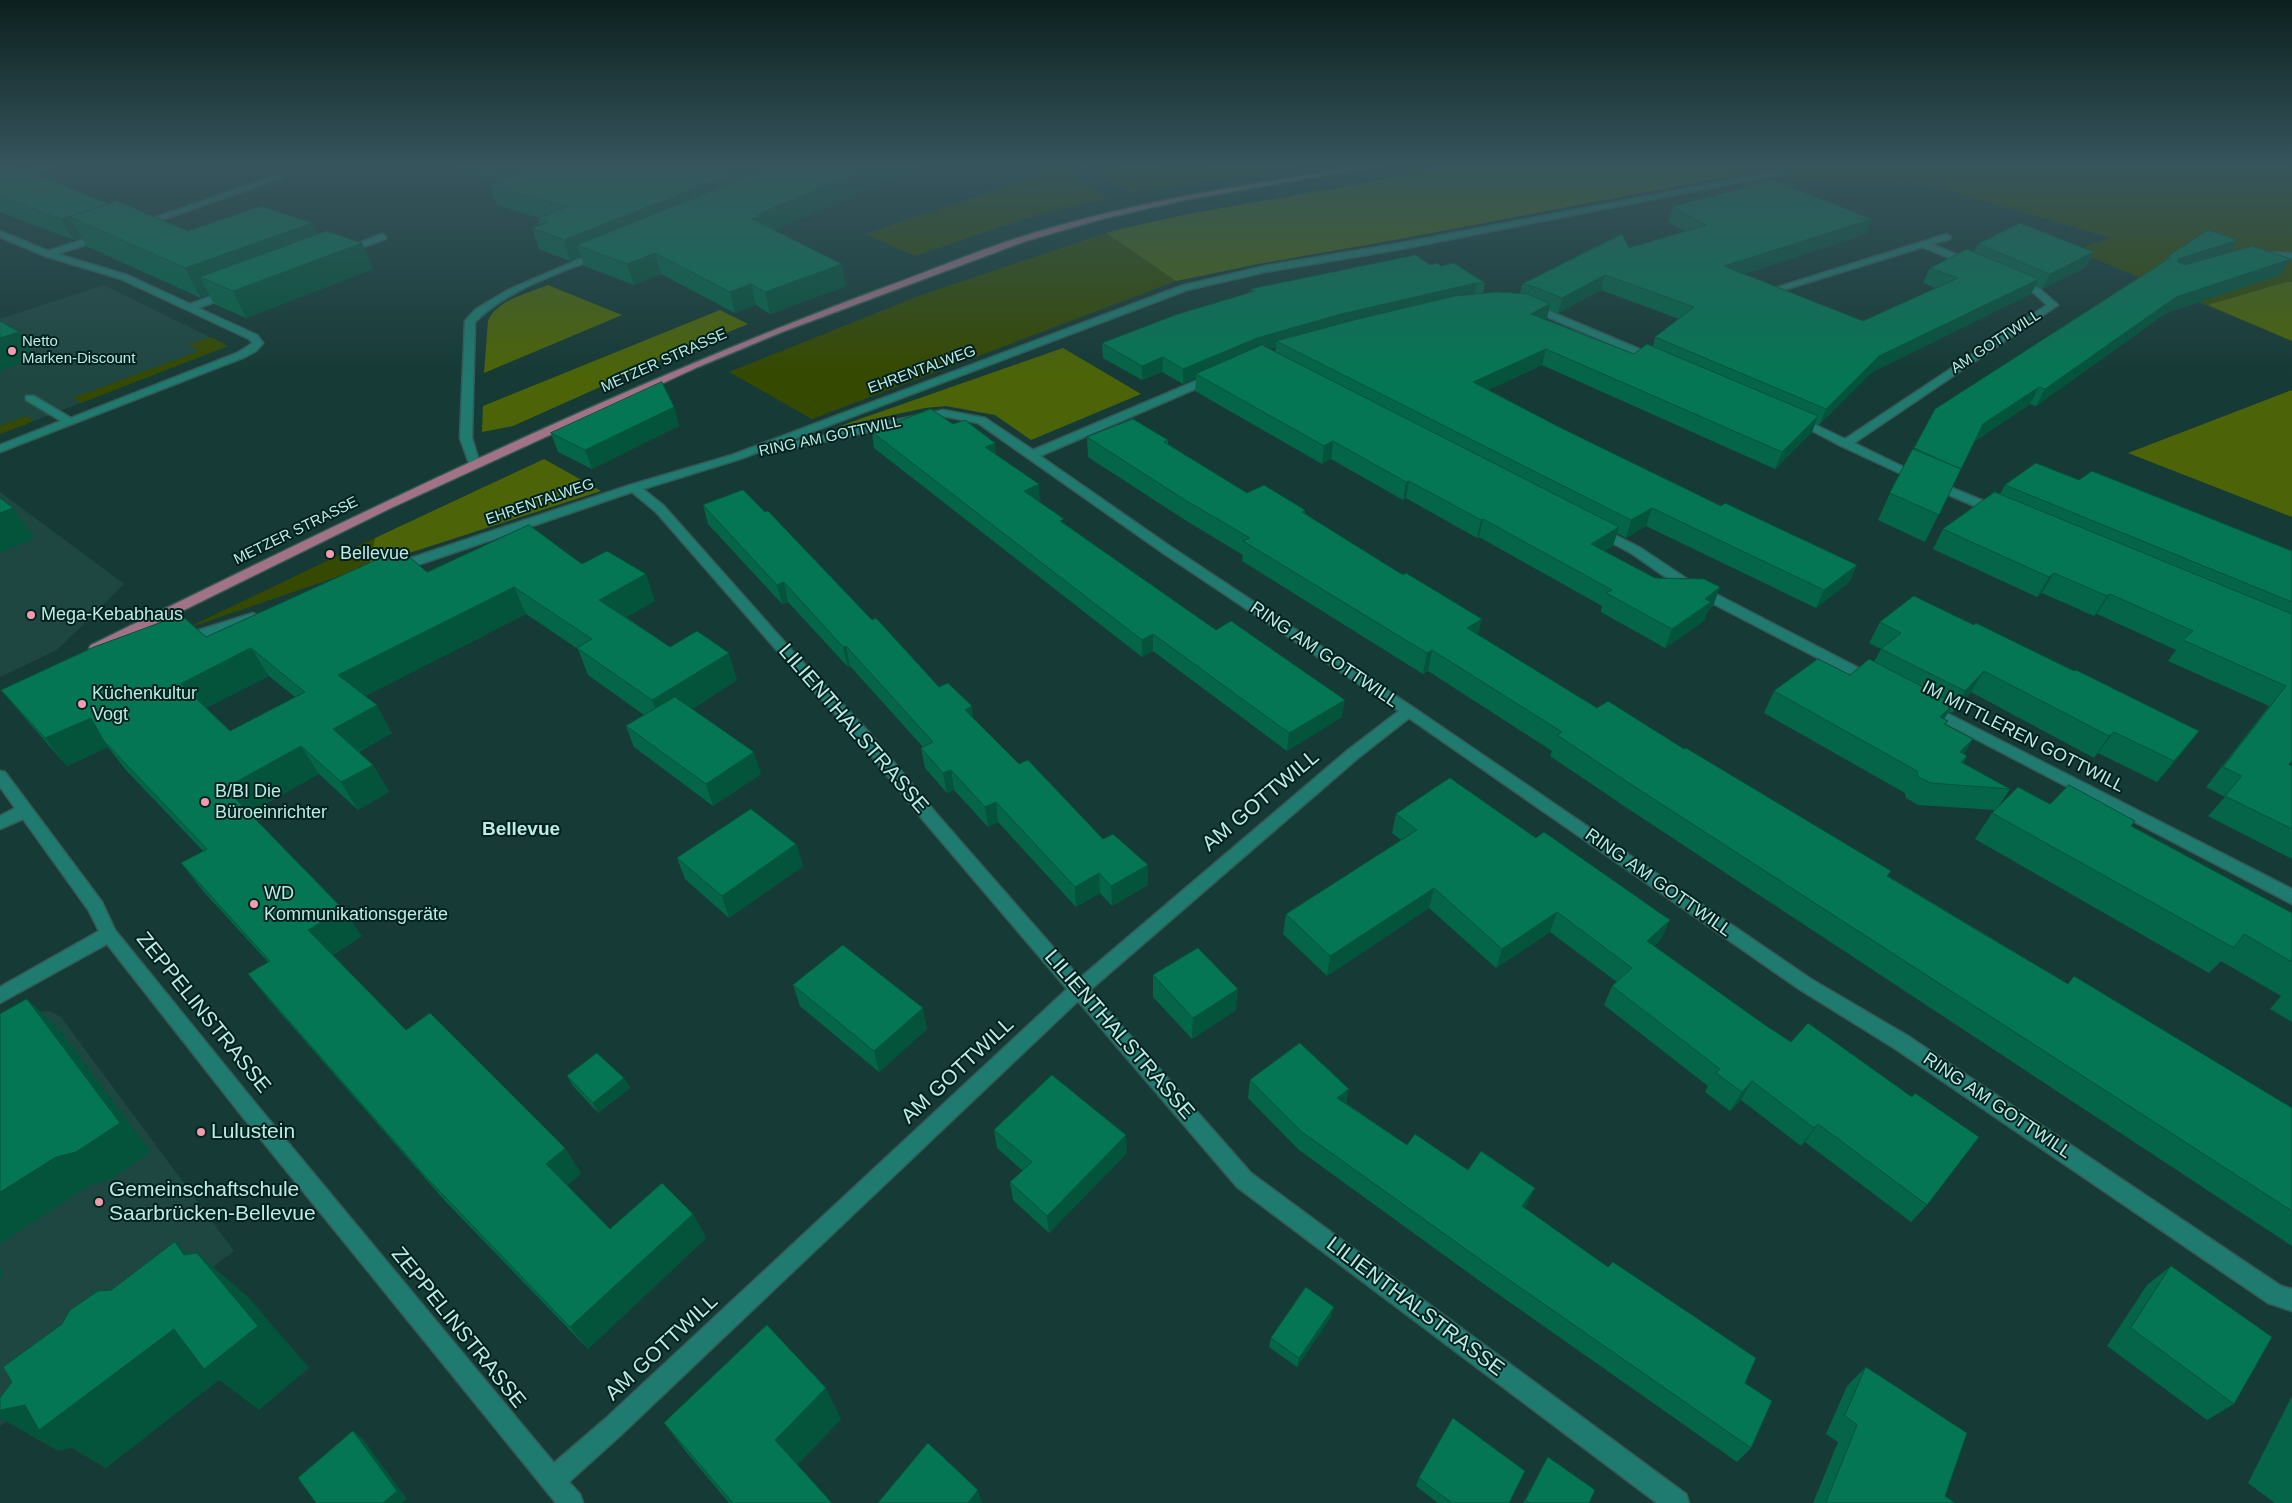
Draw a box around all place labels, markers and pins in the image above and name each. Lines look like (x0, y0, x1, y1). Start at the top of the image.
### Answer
place label: Netto Marken-Discount (22, 333, 135, 368)
marker: Netto Marken-Discount (6, 345, 18, 357)
place label: Bellevue (340, 543, 409, 565)
marker: Bellevue (324, 548, 336, 560)
place label: Mega-Kebabhaus (41, 604, 183, 626)
marker: Mega-Kebabhaus (25, 609, 37, 621)
place label: Küchenkultur Vogt (92, 683, 197, 726)
marker: Küchenkultur Vogt (76, 698, 88, 710)
place label: B/BI Die Büroeinrichter (215, 781, 327, 824)
marker: B/BI Die Büroeinrichter (199, 796, 211, 808)
place label: WD Kommunikationsgeräte (264, 883, 448, 926)
marker: WD Kommunikationsgeräte (248, 898, 260, 910)
place label: Lulustein (211, 1119, 295, 1145)
marker: Lulustein (195, 1126, 207, 1138)
place label: Gemeinschaftschule Saarbrücken-Bellevue (109, 1177, 316, 1227)
marker: Gemeinschaftschule Saarbrücken-Bellevue (93, 1196, 105, 1208)

